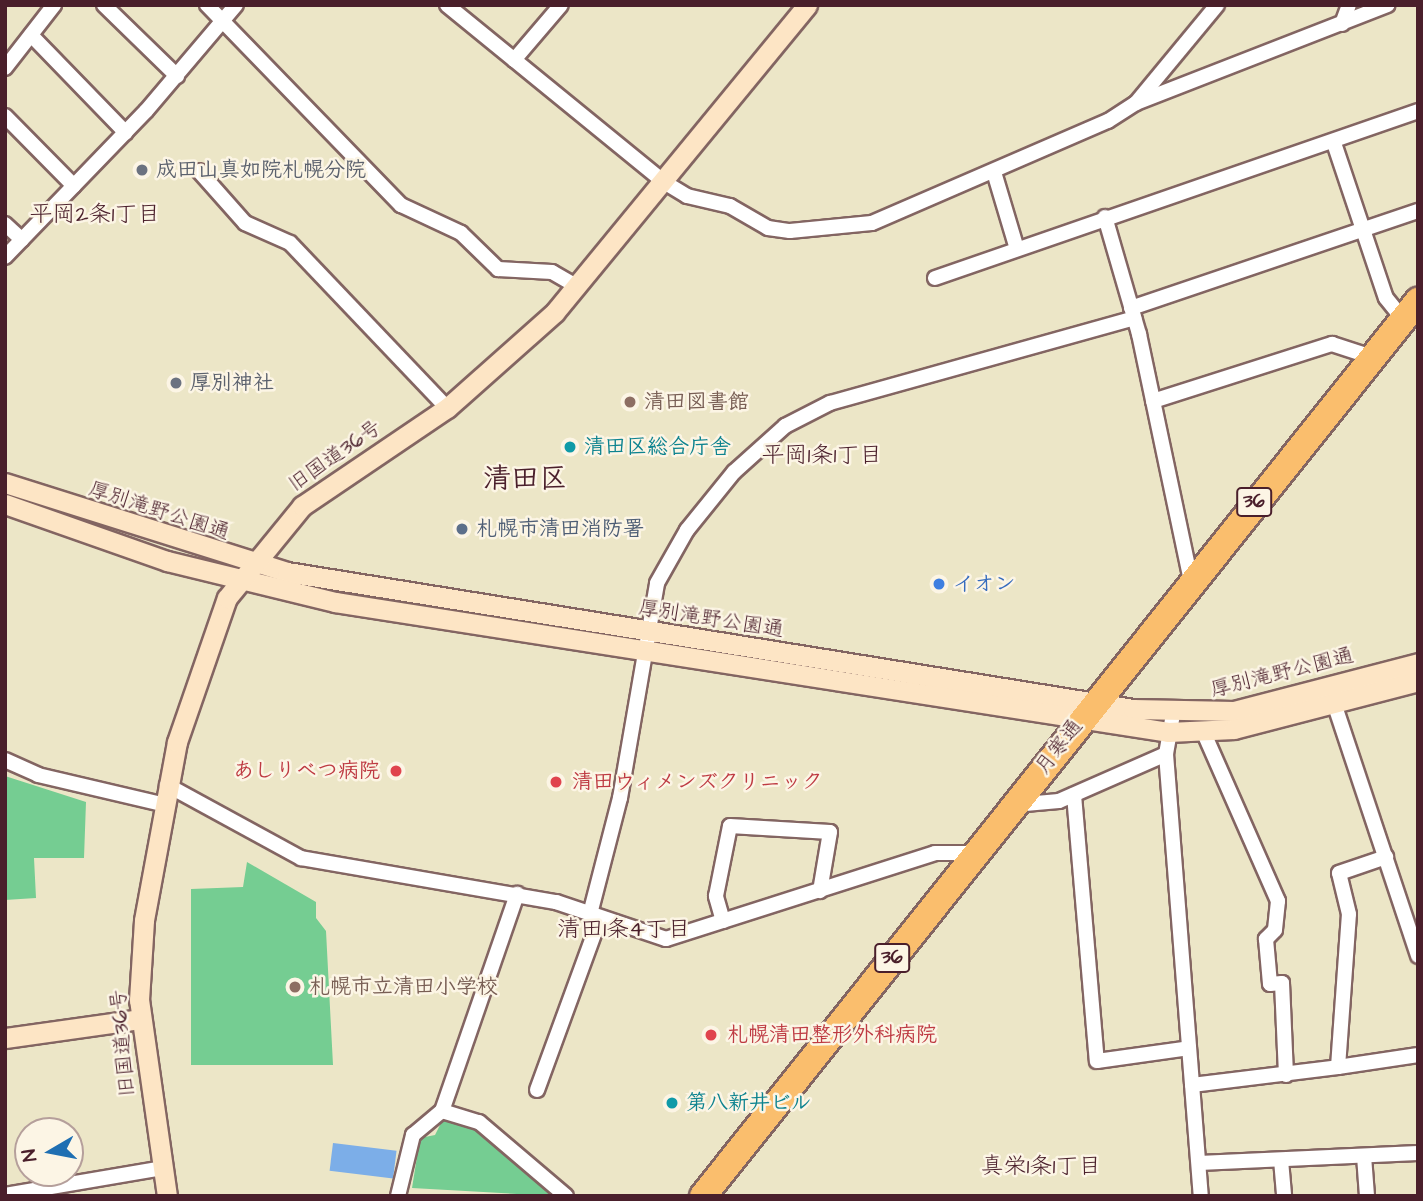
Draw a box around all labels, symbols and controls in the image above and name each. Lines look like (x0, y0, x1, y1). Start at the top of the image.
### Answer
place label: 成田山真如院札幌分院 (156, 157, 366, 183)
marker: 成田山真如院札幌分院 (134, 162, 150, 178)
district label: 平岡2条1丁目 (29, 200, 161, 228)
place label: 厚別神社 (190, 370, 274, 396)
marker: 厚別神社 (168, 375, 184, 391)
place label: 清田図書館 (644, 389, 749, 415)
marker: 清田図書館 (622, 394, 638, 410)
street label: 旧国道36号 (284, 415, 386, 497)
place label: 清田区総合庁舎 (584, 434, 731, 460)
marker: 清田区総合庁舎 (562, 439, 578, 455)
district label: 平岡1条1丁目 (762, 441, 882, 469)
district label: 清田区 (483, 462, 567, 496)
street label: 厚別滝野公園通 (85, 476, 233, 546)
road number: 36 (1235, 486, 1273, 517)
place label: 札幌市清田消防署 (476, 516, 644, 542)
marker: 札幌市清田消防署 (454, 521, 470, 537)
place label: イオン (953, 571, 1016, 597)
marker: イオン (931, 576, 947, 592)
street label: 厚別滝野公園通 (636, 595, 786, 643)
street label: 厚別滝野公園通 (1208, 643, 1356, 703)
street label: 月寒通 (1030, 714, 1088, 780)
place label: あしりべつ病院 (233, 758, 380, 784)
marker: あしりべつ病院 (386, 761, 406, 781)
place label: 清田ウィメンズクリニック (572, 769, 824, 795)
marker: 清田ウィメンズクリニック (546, 772, 566, 792)
district label: 清田1条4丁目 (557, 915, 691, 943)
road number: 36 (873, 942, 911, 974)
place label: 札幌市立清田小学校 (309, 974, 498, 1000)
marker: 札幌市立清田小学校 (287, 979, 303, 995)
street label: 旧国道36号 (106, 988, 140, 1098)
place label: 札幌清田整形外科病院 (727, 1022, 937, 1048)
marker: 札幌清田整形外科病院 (701, 1025, 721, 1045)
place label: 第八新井ビル (686, 1090, 812, 1116)
marker: 第八新井ビル (664, 1095, 680, 1111)
north arrow (14, 1117, 84, 1187)
text: N (15, 1147, 44, 1164)
district label: 真栄1条1丁目 (981, 1152, 1101, 1180)

